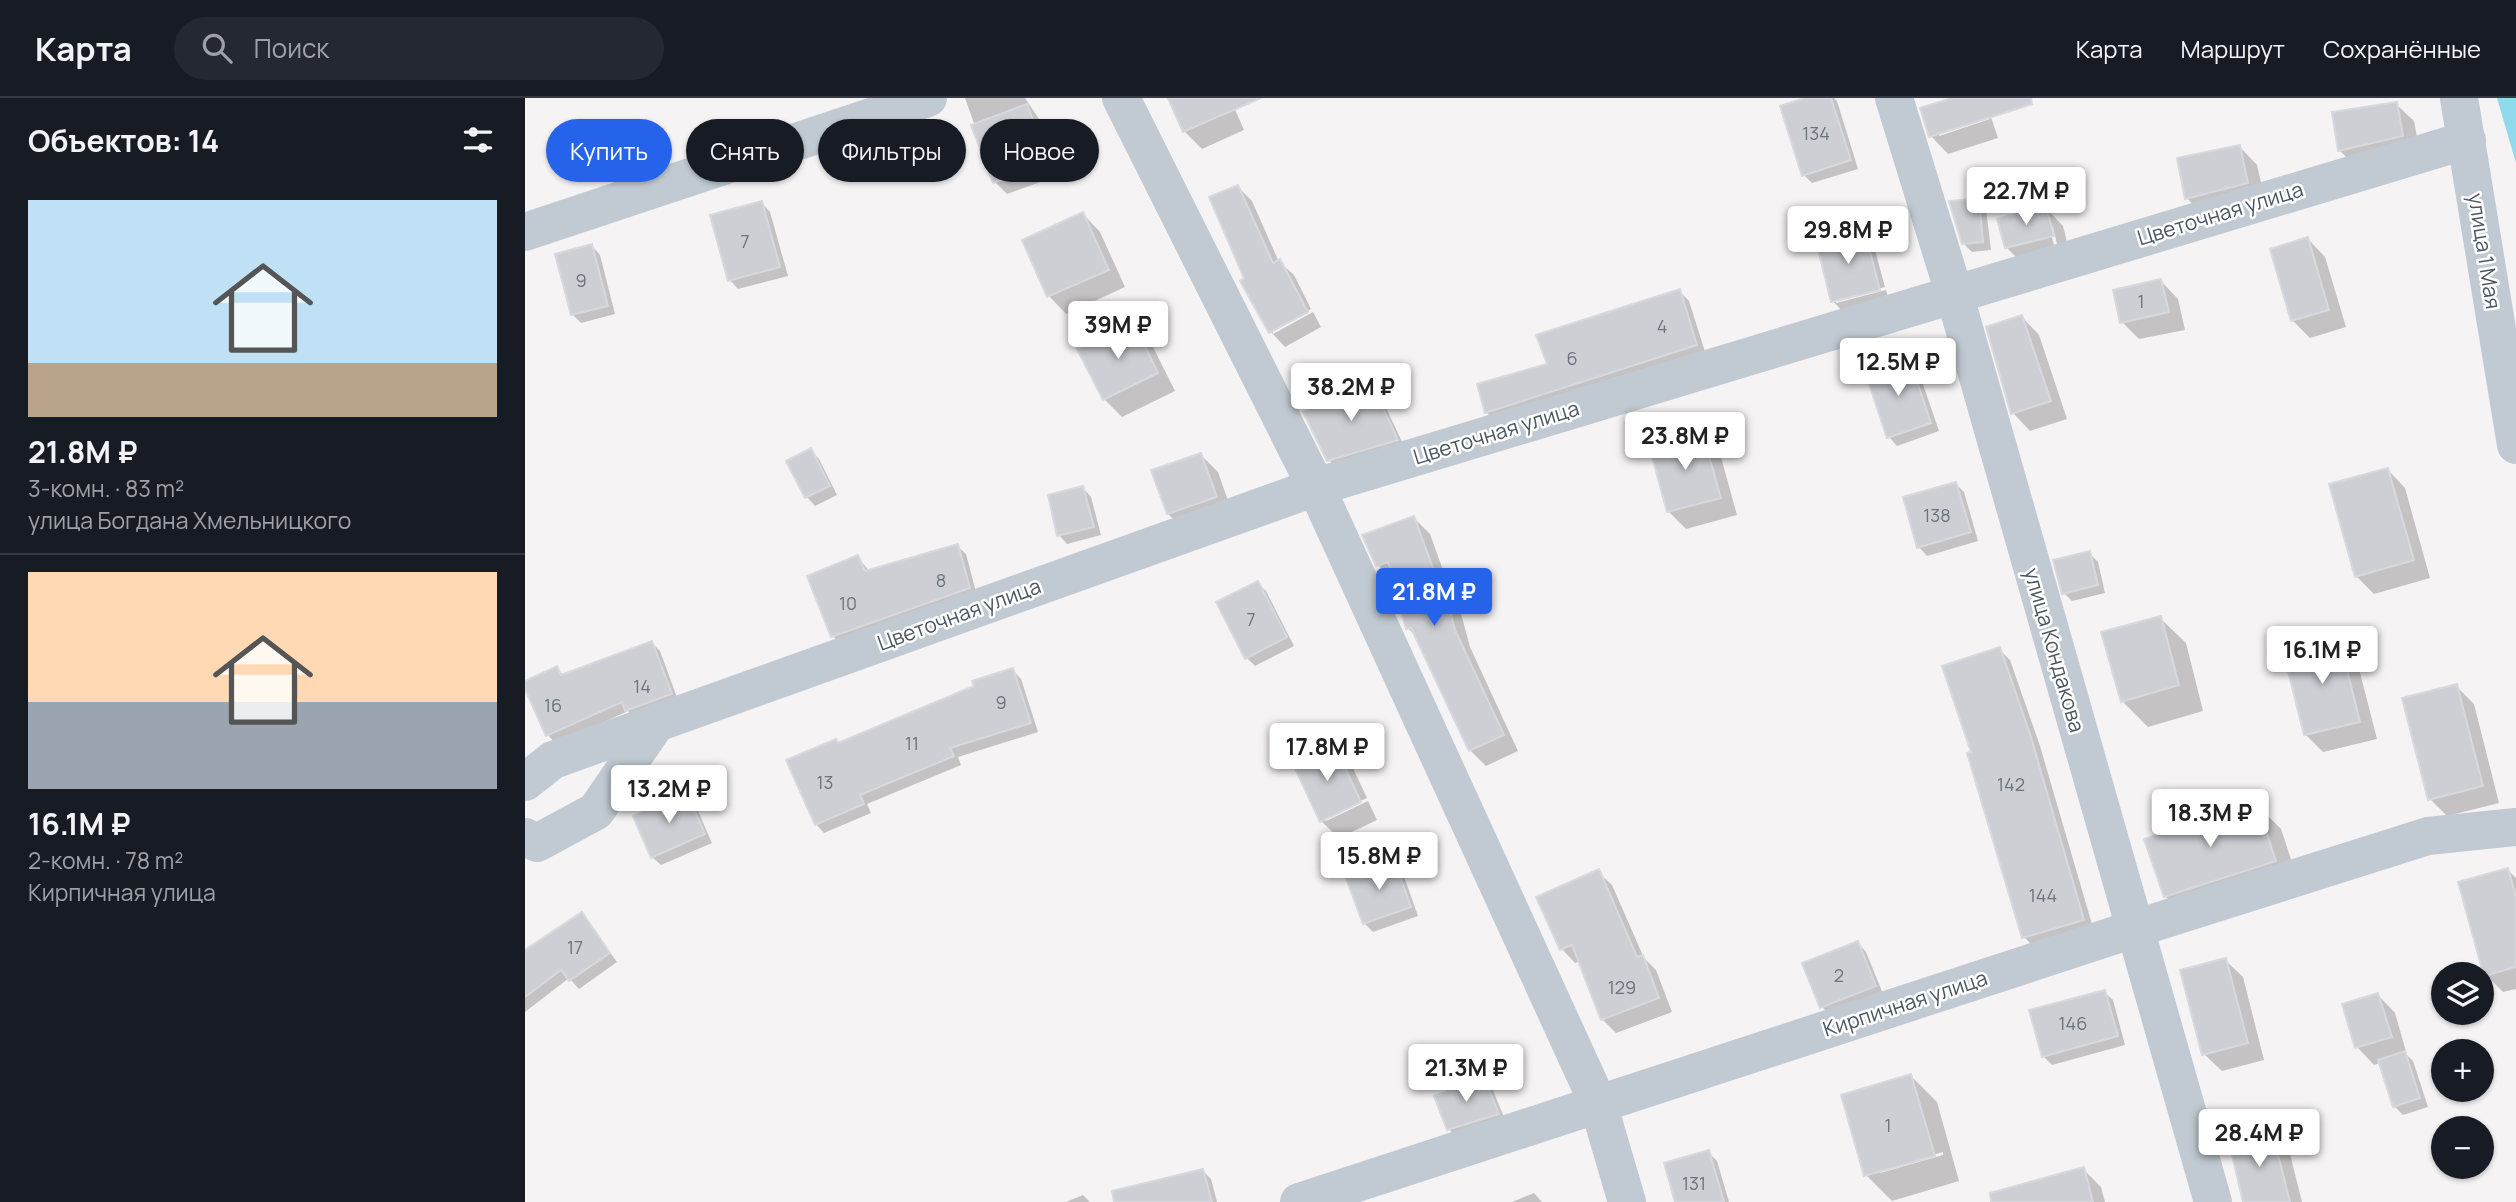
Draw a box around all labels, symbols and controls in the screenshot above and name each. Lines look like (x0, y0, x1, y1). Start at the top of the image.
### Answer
search box (174, 17, 664, 80)
text: Карта (35, 26, 132, 71)
icon: search (198, 29, 236, 67)
text: Поиск (254, 30, 329, 66)
text: Карта (2076, 32, 2143, 65)
text: Маршрут (2181, 32, 2285, 65)
text: Сохранённые (2323, 32, 2481, 65)
chip: Купить (546, 119, 672, 182)
chip: Снять (686, 119, 804, 182)
chip: Фильтры (818, 119, 966, 182)
chip: Новое (980, 119, 1099, 182)
text: Объектов: 14 (28, 120, 219, 161)
icon: filters (459, 121, 497, 159)
house number: 134 (1802, 121, 1830, 145)
pin: 22.7M ₽ (1961, 167, 2091, 227)
text: 22.7M ₽ (1983, 174, 2069, 206)
street label: Цветочная улица (2134, 174, 2306, 252)
street label: улица 1 Мая (2462, 191, 2508, 311)
pin: 29.8M ₽ (1783, 206, 1913, 266)
text: 29.8M ₽ (1804, 213, 1892, 245)
house number: 7 (740, 229, 750, 253)
icon: home (200, 245, 326, 371)
house number: 9 (575, 268, 587, 292)
house number: 1 (2137, 289, 2145, 313)
pin: 39M ₽ (1069, 302, 1167, 361)
text: 39M ₽ (1084, 308, 1152, 340)
house number: 4 (1657, 314, 1667, 338)
pin: 12.5M ₽ (1833, 338, 1963, 398)
text: 12.5M ₽ (1856, 345, 1940, 377)
house number: 6 (1566, 346, 1578, 370)
pin: 38.2M ₽ (1286, 364, 1416, 423)
text: 38.2M ₽ (1307, 370, 1395, 402)
street label: Цветочная улица (1410, 393, 1582, 471)
pin: 23.8M ₽ (1620, 412, 1750, 472)
text: 23.8M ₽ (1641, 419, 1729, 451)
text: 21.8M ₽ (28, 431, 138, 472)
text: 3-комн. · 83 m² (28, 472, 184, 504)
house number: 138 (1923, 503, 1951, 527)
text: улица Богдана Хмельницкого (28, 504, 351, 536)
street label: улица Кондакова (2018, 565, 2092, 735)
house number: 8 (936, 568, 946, 592)
pin: 21.8M ₽ (1369, 568, 1499, 628)
street label: Цветочная улица (873, 571, 1045, 657)
text: 21.8M ₽ (1392, 575, 1476, 607)
house number: 10 (839, 591, 857, 615)
house number: 7 (1246, 607, 1256, 631)
icon: home (200, 617, 326, 743)
pin: 16.1M ₽ (2257, 626, 2387, 686)
text: 16.1M ₽ (2283, 633, 2361, 665)
house number: 14 (633, 674, 651, 698)
house number: 9 (995, 690, 1007, 714)
house number: 16 (544, 693, 562, 717)
pin: 17.8M ₽ (1262, 724, 1392, 783)
text: 17.8M ₽ (1285, 730, 1369, 762)
house number: 11 (905, 731, 919, 755)
pin: 13.2M ₽ (604, 766, 734, 825)
house number: 13 (817, 770, 833, 794)
text: 13.2M ₽ (627, 772, 711, 804)
house number: 142 (1997, 772, 2025, 796)
pin: 18.3M ₽ (2145, 790, 2275, 849)
text: 18.3M ₽ (2168, 796, 2252, 828)
text: 16.1M ₽ (28, 803, 131, 844)
pin: 15.8M ₽ (1314, 832, 1444, 892)
text: 15.8M ₽ (1337, 839, 1421, 871)
text: 2-комн. · 78 m² (28, 844, 184, 876)
text: Кирпичная улица (28, 876, 216, 908)
house number: 144 (2029, 883, 2057, 907)
house number: 17 (567, 935, 583, 959)
map controls (2431, 962, 2494, 1179)
button: layers (2431, 962, 2494, 1025)
street label: Кирпичная улица (1819, 963, 1991, 1043)
house number: 2 (1834, 963, 1844, 987)
house number: 129 (1608, 975, 1636, 999)
house number: 146 (2059, 1011, 2087, 1035)
button: + (2431, 1039, 2494, 1102)
pin: 21.3M ₽ (1401, 1044, 1531, 1104)
text: 21.3M ₽ (1424, 1051, 1508, 1083)
pin: 28.4M ₽ (2194, 1110, 2324, 1169)
house number: 1 (1884, 1113, 1892, 1137)
text: 28.4M ₽ (2215, 1116, 2303, 1148)
button: − (2431, 1116, 2494, 1179)
house number: 131 (1682, 1171, 1706, 1195)

